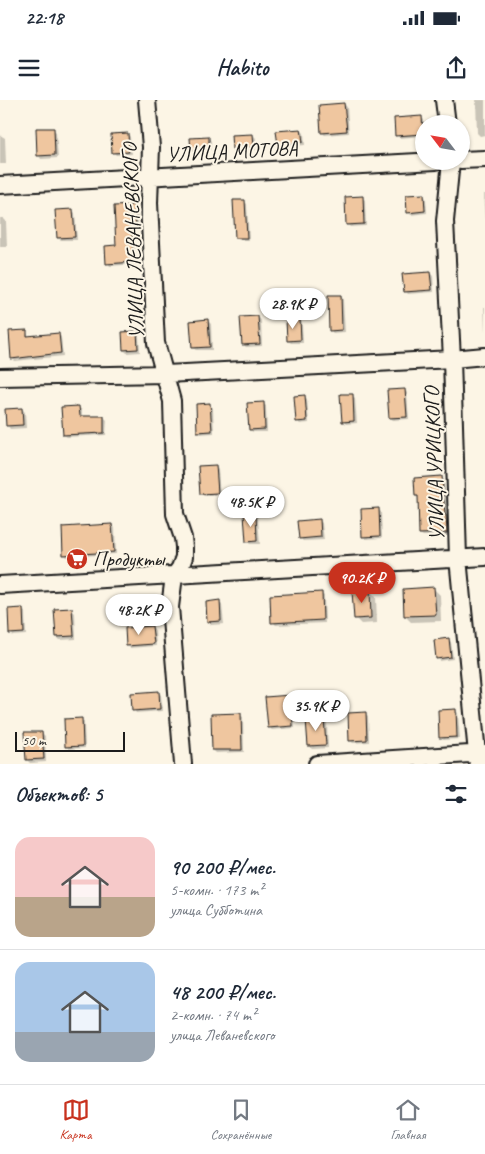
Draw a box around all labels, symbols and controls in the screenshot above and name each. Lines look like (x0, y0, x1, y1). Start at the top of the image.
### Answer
text: 22:18 (25, 6, 63, 30)
icon: menu (15, 54, 43, 82)
text: Habito (217, 54, 268, 82)
icon: share (442, 54, 470, 82)
north arrow (415, 115, 470, 170)
map controls (415, 115, 470, 170)
street label: УЛИЦА МОТОВА (166, 135, 299, 167)
street label: УЛИЦА ЛЕВАНЕВСКОГО (117, 140, 149, 339)
pin: 28.9K ₽ (247, 288, 339, 330)
text: 28.9K ₽ (271, 294, 315, 314)
street label: УЛИЦА УРИЦКОГО (418, 384, 450, 541)
pin: 48.5K ₽ (205, 486, 297, 528)
text: 48.5K ₽ (229, 492, 273, 512)
place label: Продукты (93, 546, 166, 572)
supermarket icon: Продукты (65, 547, 89, 571)
pin: 90.2K ₽ (316, 562, 408, 604)
text: 90.2K ₽ (340, 568, 384, 588)
pin: 48.2K ₽ (93, 594, 185, 636)
text: 48.2K ₽ (116, 600, 162, 620)
pin: 35.9K ₽ (270, 690, 362, 732)
text: 35.9K ₽ (294, 696, 338, 716)
scale bar (15, 729, 125, 752)
text: 50 m (22, 732, 46, 749)
icon: filters (442, 780, 470, 808)
text: Объектов: 5 (15, 781, 103, 807)
text: 90 200 ₽/мес. (170, 854, 275, 880)
icon: home (55, 857, 115, 917)
text: 5-комн. · 173 m² (170, 880, 263, 900)
text: улица Субботина (170, 900, 262, 920)
text: 48 200 ₽/мес. (170, 979, 276, 1005)
icon: home (55, 982, 115, 1042)
text: 2-комн. · 74 m² (170, 1005, 256, 1025)
text: улица Леваневского (170, 1025, 275, 1045)
tab: Карта (60, 1096, 92, 1143)
tab: Сохранённые (211, 1096, 271, 1143)
tab: Главная (390, 1096, 425, 1143)

